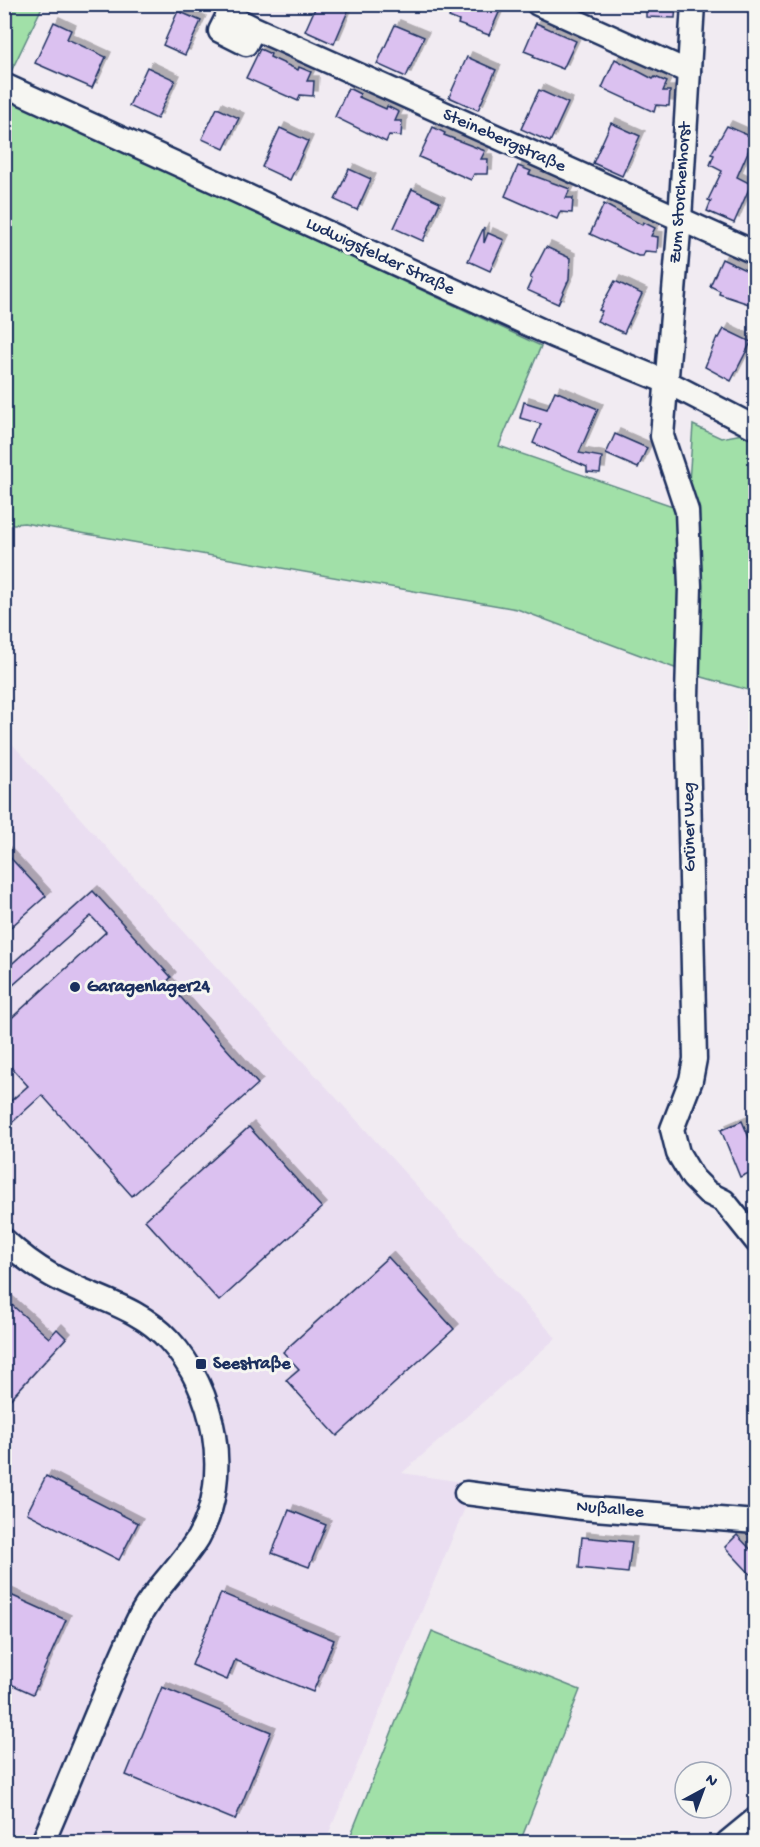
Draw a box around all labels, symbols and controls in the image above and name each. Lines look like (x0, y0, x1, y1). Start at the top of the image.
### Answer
street label: Steinebergstraße (439, 104, 570, 178)
street label: Zum Storchenhorst (666, 120, 697, 264)
street label: Ludwigsfelder Straße (302, 213, 458, 301)
street label: Grüner Weg (679, 782, 701, 872)
place label: Garagenlager24 (87, 977, 210, 998)
marker: Garagenlager24 (68, 980, 82, 994)
place label: Seestraße (213, 1354, 291, 1375)
marker: Seestraße (194, 1357, 208, 1371)
street label: Nußallee (575, 1497, 645, 1523)
north arrow (673, 1760, 733, 1820)
text: N (700, 1771, 721, 1792)

